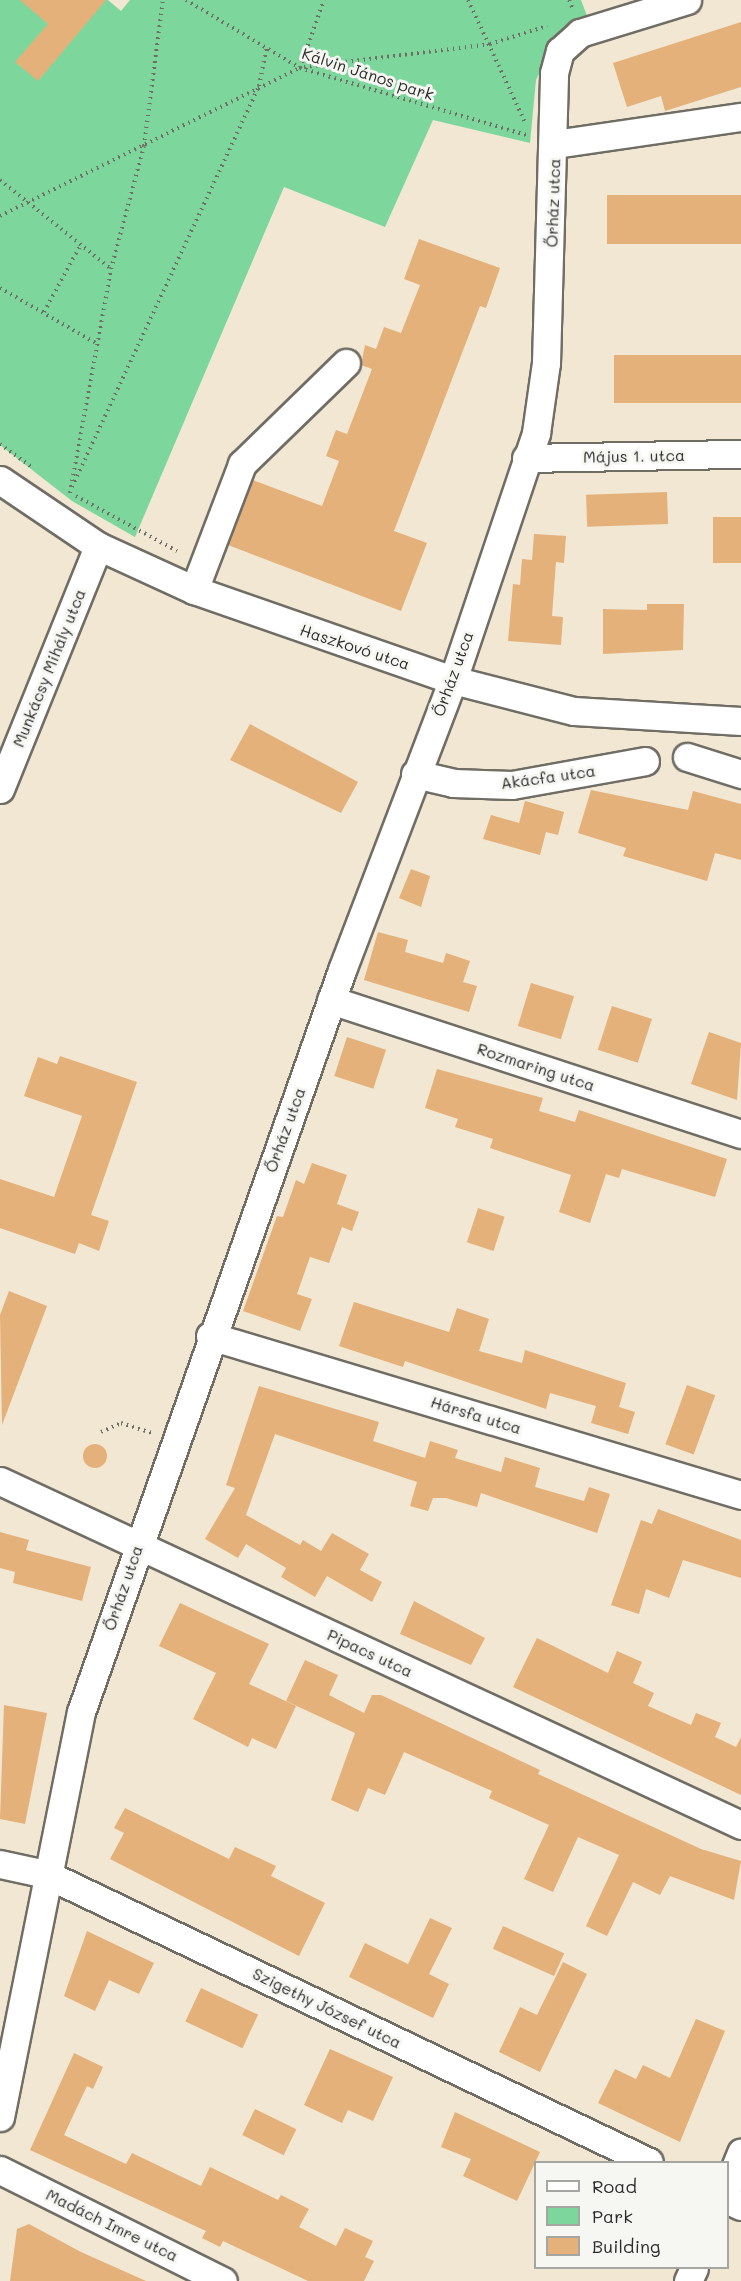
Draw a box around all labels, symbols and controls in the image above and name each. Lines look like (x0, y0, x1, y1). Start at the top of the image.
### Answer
street label: Kálvin János park (300, 44, 436, 104)
street label: Őrház utca (542, 158, 564, 248)
street label: Május 1. utca (583, 446, 685, 466)
street label: Munkácsy Mihály utca (8, 586, 90, 750)
street label: Haszkovó utca (298, 620, 412, 674)
street label: Őrház utca (429, 629, 477, 719)
street label: Akácfa utca (499, 761, 597, 793)
street label: Rozmaring utca (475, 1039, 597, 1095)
street label: Őrház utca (261, 1085, 309, 1175)
street label: Hársfa utca (428, 1392, 524, 1438)
street label: Őrház utca (99, 1543, 147, 1633)
street label: Pipacs utca (324, 1625, 416, 1681)
street label: Szigethy József utca (250, 1964, 404, 2052)
legend (534, 2161, 729, 2269)
text: Road (592, 2174, 637, 2198)
street label: Madách Imre utca (43, 2185, 181, 2265)
text: Park (592, 2204, 633, 2228)
text: Building (592, 2234, 660, 2258)

